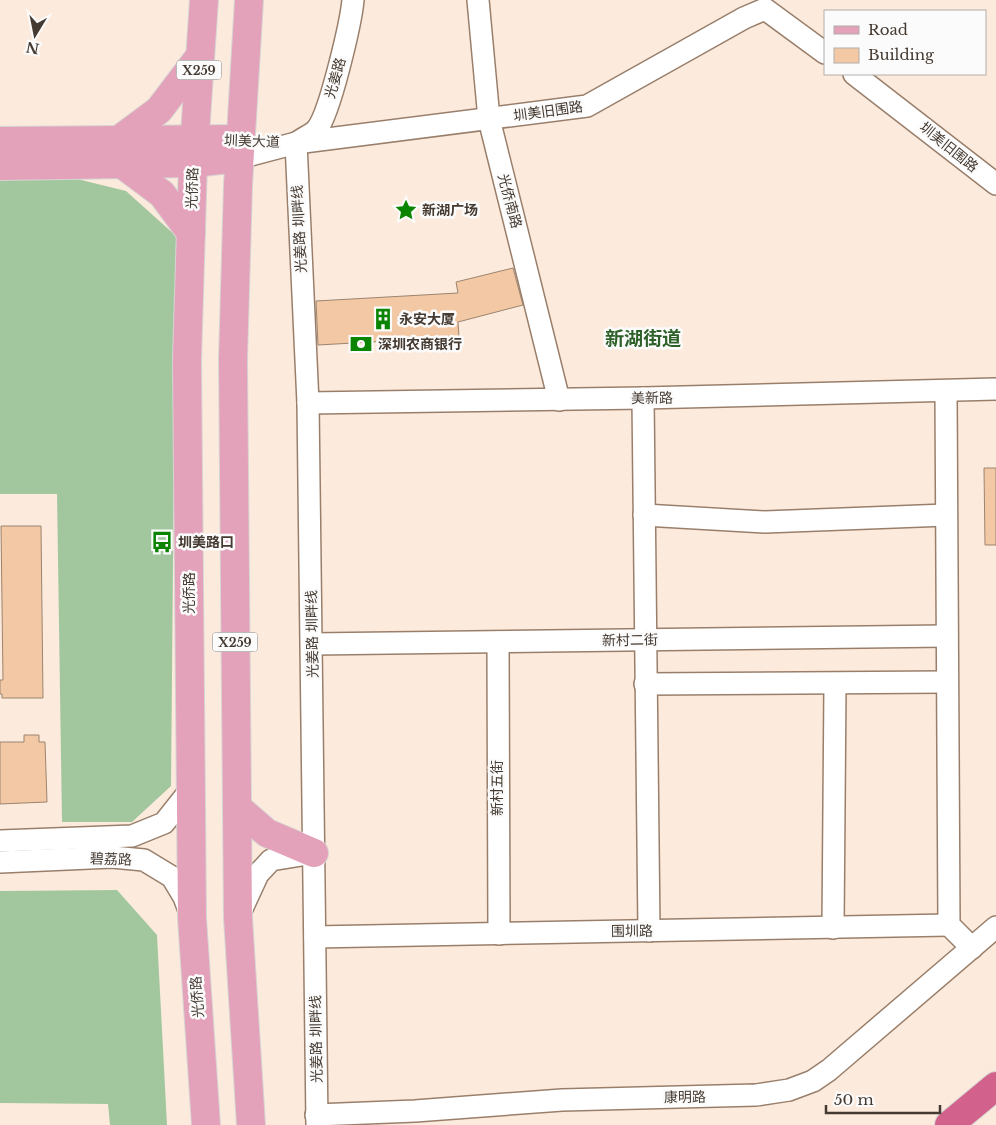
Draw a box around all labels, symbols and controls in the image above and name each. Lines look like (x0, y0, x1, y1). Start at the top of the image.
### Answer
north arrow (10, 10, 60, 60)
legend (824, 10, 986, 75)
text: Road (868, 20, 908, 39)
text: N (25, 38, 41, 58)
text: Building (868, 45, 935, 64)
street label: 光姜路 (321, 55, 349, 101)
road number: X259 (176, 60, 222, 80)
street label: 圳美旧围路 (512, 97, 584, 125)
street label: 圳美旧围路 (916, 118, 982, 176)
street label: 圳美大道 (224, 131, 280, 151)
street label: 光侨路 (182, 167, 202, 209)
street label: 光侨南路 (494, 172, 526, 230)
street label: 光姜路 圳畔线 (288, 185, 310, 273)
place icon: 新湖广场 (393, 197, 419, 223)
place label: 新湖广场 (422, 201, 478, 219)
building icon: 永安大厦 (370, 306, 396, 332)
place label: 永安大厦 (399, 310, 455, 328)
district label: 新湖街道 (605, 327, 681, 350)
bank icon: 深圳农商银行 (348, 331, 374, 357)
place label: 深圳农商银行 (378, 335, 462, 353)
street label: 美新路 (631, 389, 673, 407)
bus stop icon: 圳美路口 (149, 529, 175, 555)
place label: 圳美路口 (178, 533, 234, 551)
street label: 光侨路 (180, 572, 198, 614)
street label: 光姜路 圳畔线 (302, 590, 322, 678)
street label: 新村二街 (602, 631, 658, 649)
road number: X259 (212, 632, 258, 652)
street label: 新村五街 (488, 760, 506, 816)
street label: 碧荔路 (90, 849, 132, 869)
street label: 围圳路 (611, 922, 653, 940)
street label: 光侨路 (187, 975, 207, 1019)
street label: 光姜路 圳畔线 (306, 995, 326, 1083)
scale bar (826, 1082, 940, 1114)
street label: 康明路 (664, 1088, 706, 1106)
text: 50 m (834, 1090, 874, 1109)

